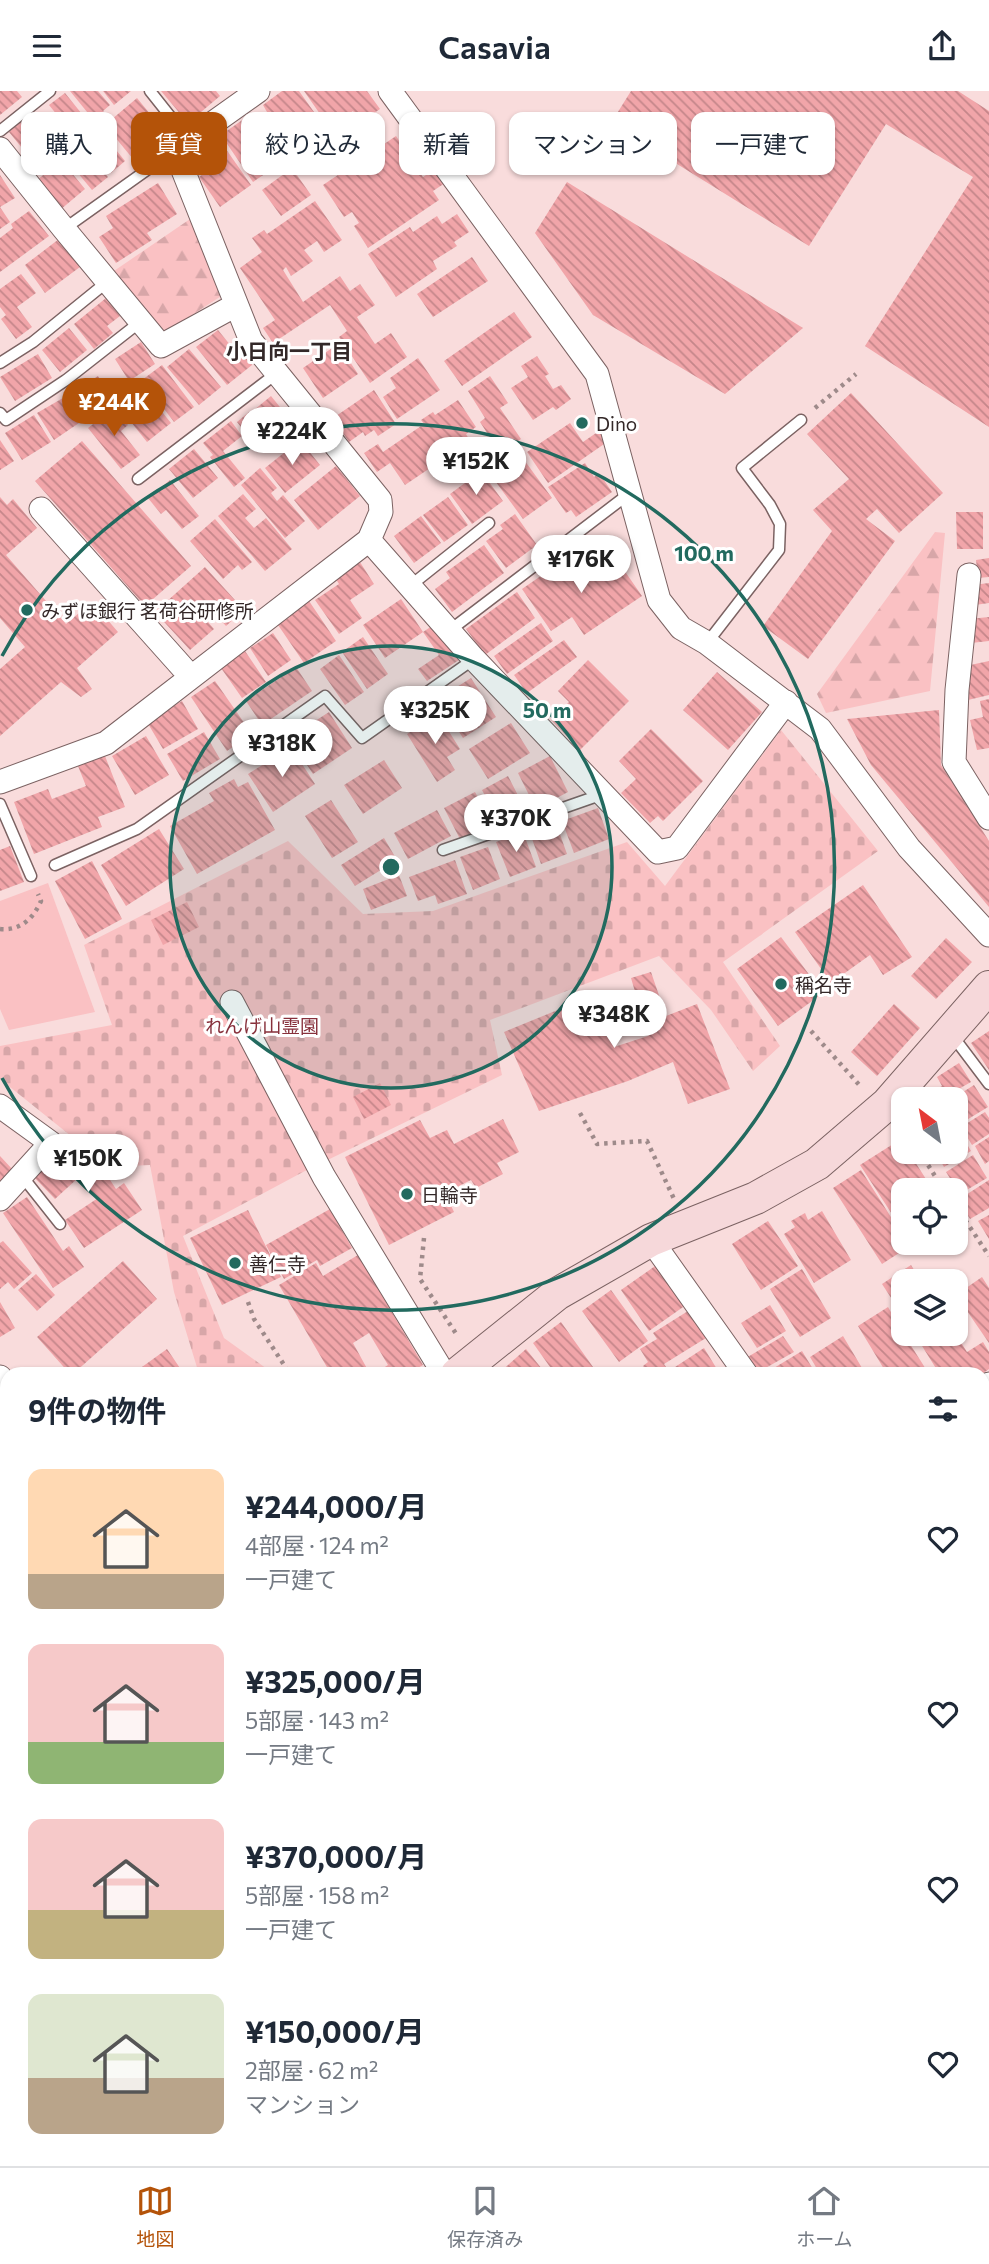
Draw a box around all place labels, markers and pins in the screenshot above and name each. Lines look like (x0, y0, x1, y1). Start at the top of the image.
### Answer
pin: ¥244K (65, 379, 163, 438)
pin: ¥224K (243, 407, 341, 467)
place label: Dino (596, 412, 637, 435)
marker: Dino (574, 415, 590, 431)
pin: ¥152K (427, 437, 525, 497)
pin: ¥176K (532, 535, 630, 595)
place label: みずほ銀行 茗荷谷研修所 (41, 599, 254, 622)
marker: みずほ銀行 茗荷谷研修所 (19, 602, 35, 618)
pin: ¥325K (386, 687, 484, 746)
pin: ¥318K (233, 719, 331, 779)
pin: ¥370K (467, 795, 565, 854)
centre of rings (379, 855, 403, 879)
place label: 稱名寺 (795, 973, 852, 996)
marker: 稱名寺 (773, 976, 789, 992)
pin: ¥348K (565, 991, 663, 1050)
pin: ¥150K (39, 1135, 137, 1194)
place label: 日輪寺 (421, 1183, 478, 1206)
marker: 日輪寺 (399, 1186, 415, 1202)
place label: 善仁寺 (249, 1252, 306, 1275)
marker: 善仁寺 (227, 1255, 243, 1271)

